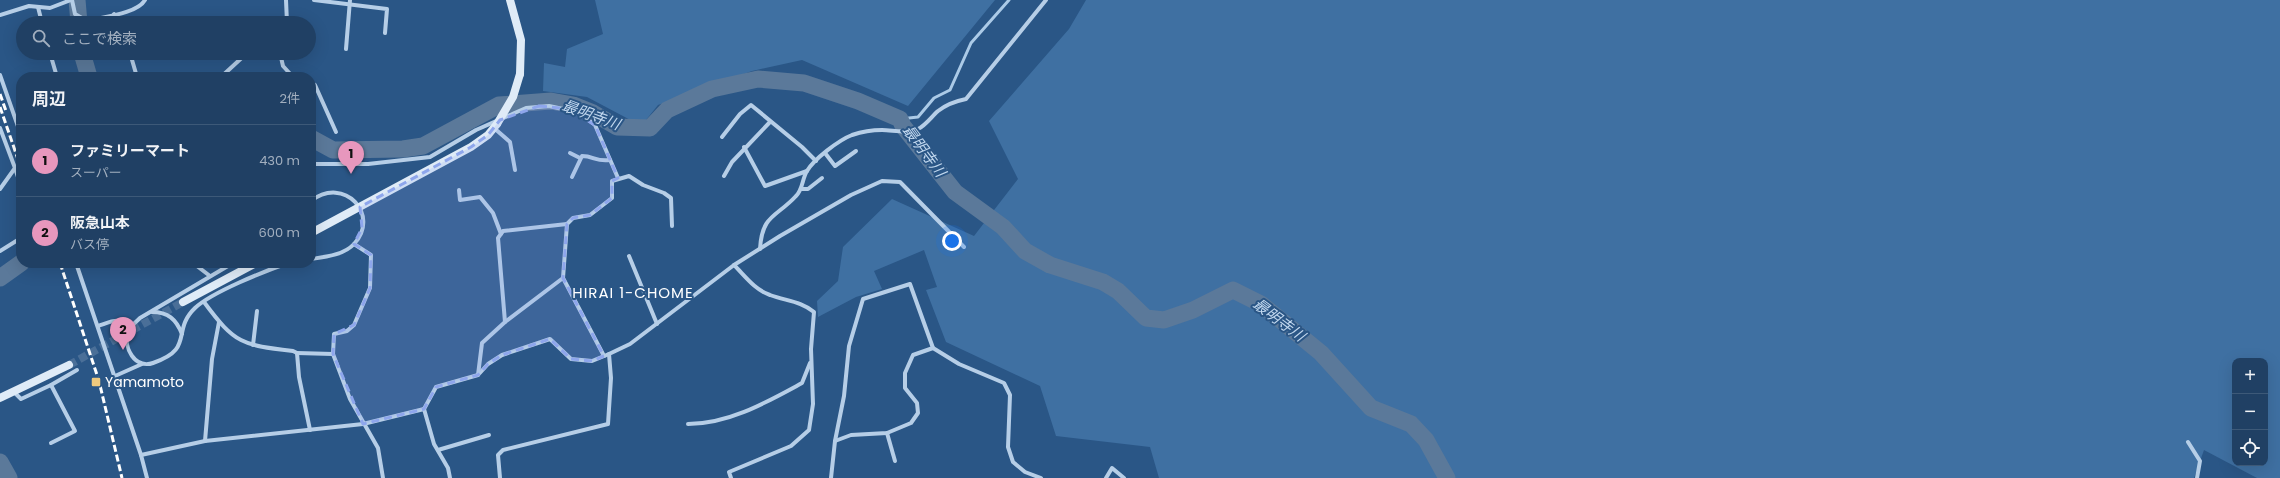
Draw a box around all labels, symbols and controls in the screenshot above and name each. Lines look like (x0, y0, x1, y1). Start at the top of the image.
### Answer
search box (16, 16, 316, 60)
icon: search (30, 27, 52, 49)
text: ここで検索 (62, 28, 137, 49)
text: 周辺 (32, 87, 66, 111)
text: 2件 (280, 89, 300, 108)
water label: 最明寺川 (559, 94, 625, 135)
water label: 最明寺川 (898, 120, 952, 183)
text: ファミリーマート (70, 140, 190, 161)
pin: 1 (338, 141, 364, 174)
text: 1 (43, 151, 47, 170)
text: 430 m (259, 151, 300, 170)
text: スーパー (70, 163, 122, 182)
text: 阪急山本 (70, 212, 130, 233)
text: 2 (41, 223, 49, 242)
text: 600 m (259, 223, 300, 242)
your location (942, 231, 962, 251)
text: バス停 (70, 235, 109, 254)
district label: HIRAI 1-CHOME (572, 282, 694, 303)
water label: 最明寺川 (1249, 293, 1311, 347)
pin: 2 (110, 317, 136, 350)
map controls (2232, 358, 2268, 466)
button: + (2232, 358, 2268, 394)
place label: Yamamoto (105, 372, 184, 392)
marker: Yamamoto (90, 376, 102, 388)
button: − (2232, 394, 2268, 430)
button: locate (2232, 430, 2268, 466)

